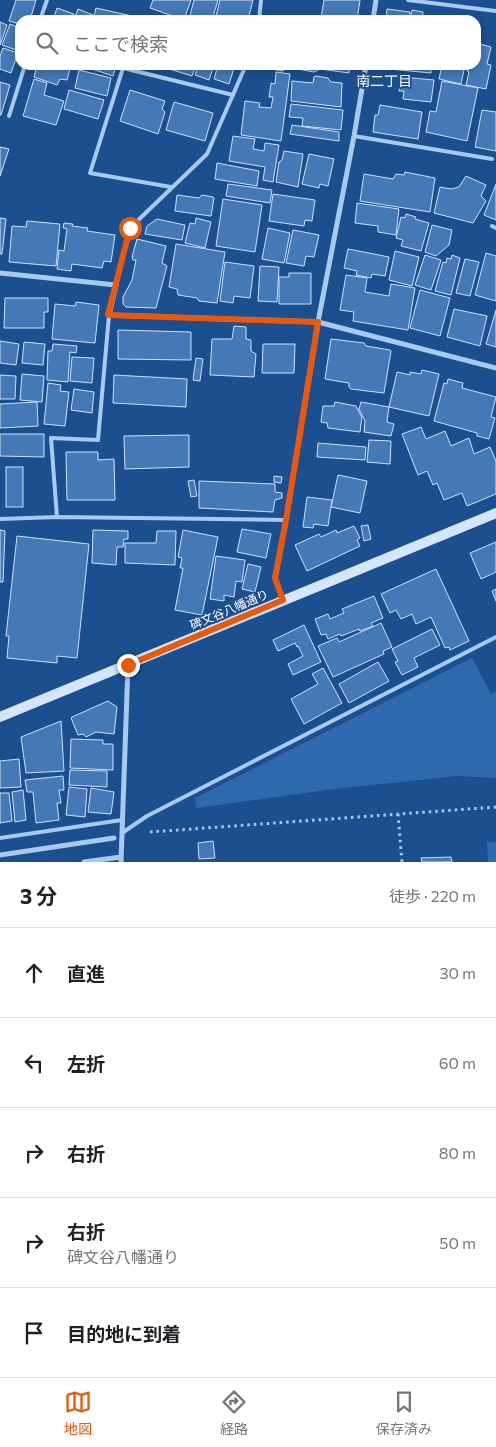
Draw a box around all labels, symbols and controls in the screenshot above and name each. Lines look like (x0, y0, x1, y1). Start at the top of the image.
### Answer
search box (15, 15, 481, 70)
icon: search (33, 29, 61, 57)
text: ここで検索 (73, 32, 168, 55)
district label: 南二丁目 (356, 72, 412, 89)
route start (119, 217, 142, 240)
street label: 碑文谷八幡通り (188, 586, 270, 632)
route end (117, 654, 140, 677)
text: 3 分 (20, 883, 57, 908)
text: 徒歩 · 220 m (389, 886, 476, 905)
icon: ahead (20, 959, 48, 987)
text: 直進 (67, 962, 105, 985)
text: 30 m (439, 963, 476, 982)
icon: left (20, 1049, 48, 1077)
text: 左折 (67, 1052, 105, 1075)
text: 60 m (439, 1053, 476, 1072)
icon: right (20, 1139, 48, 1167)
text: 右折 (67, 1142, 105, 1165)
text: 80 m (439, 1143, 476, 1162)
text: 右折 (67, 1220, 105, 1243)
icon: right (20, 1229, 48, 1257)
text: 50 m (439, 1233, 476, 1252)
text: 碑文谷八幡通り (67, 1247, 179, 1266)
icon: arrive (20, 1319, 48, 1347)
text: 目的地に到着 (67, 1322, 181, 1345)
tab: 地図 (64, 1388, 92, 1438)
tab: 経路 (220, 1388, 248, 1438)
tab: 保存済み (376, 1388, 432, 1438)

